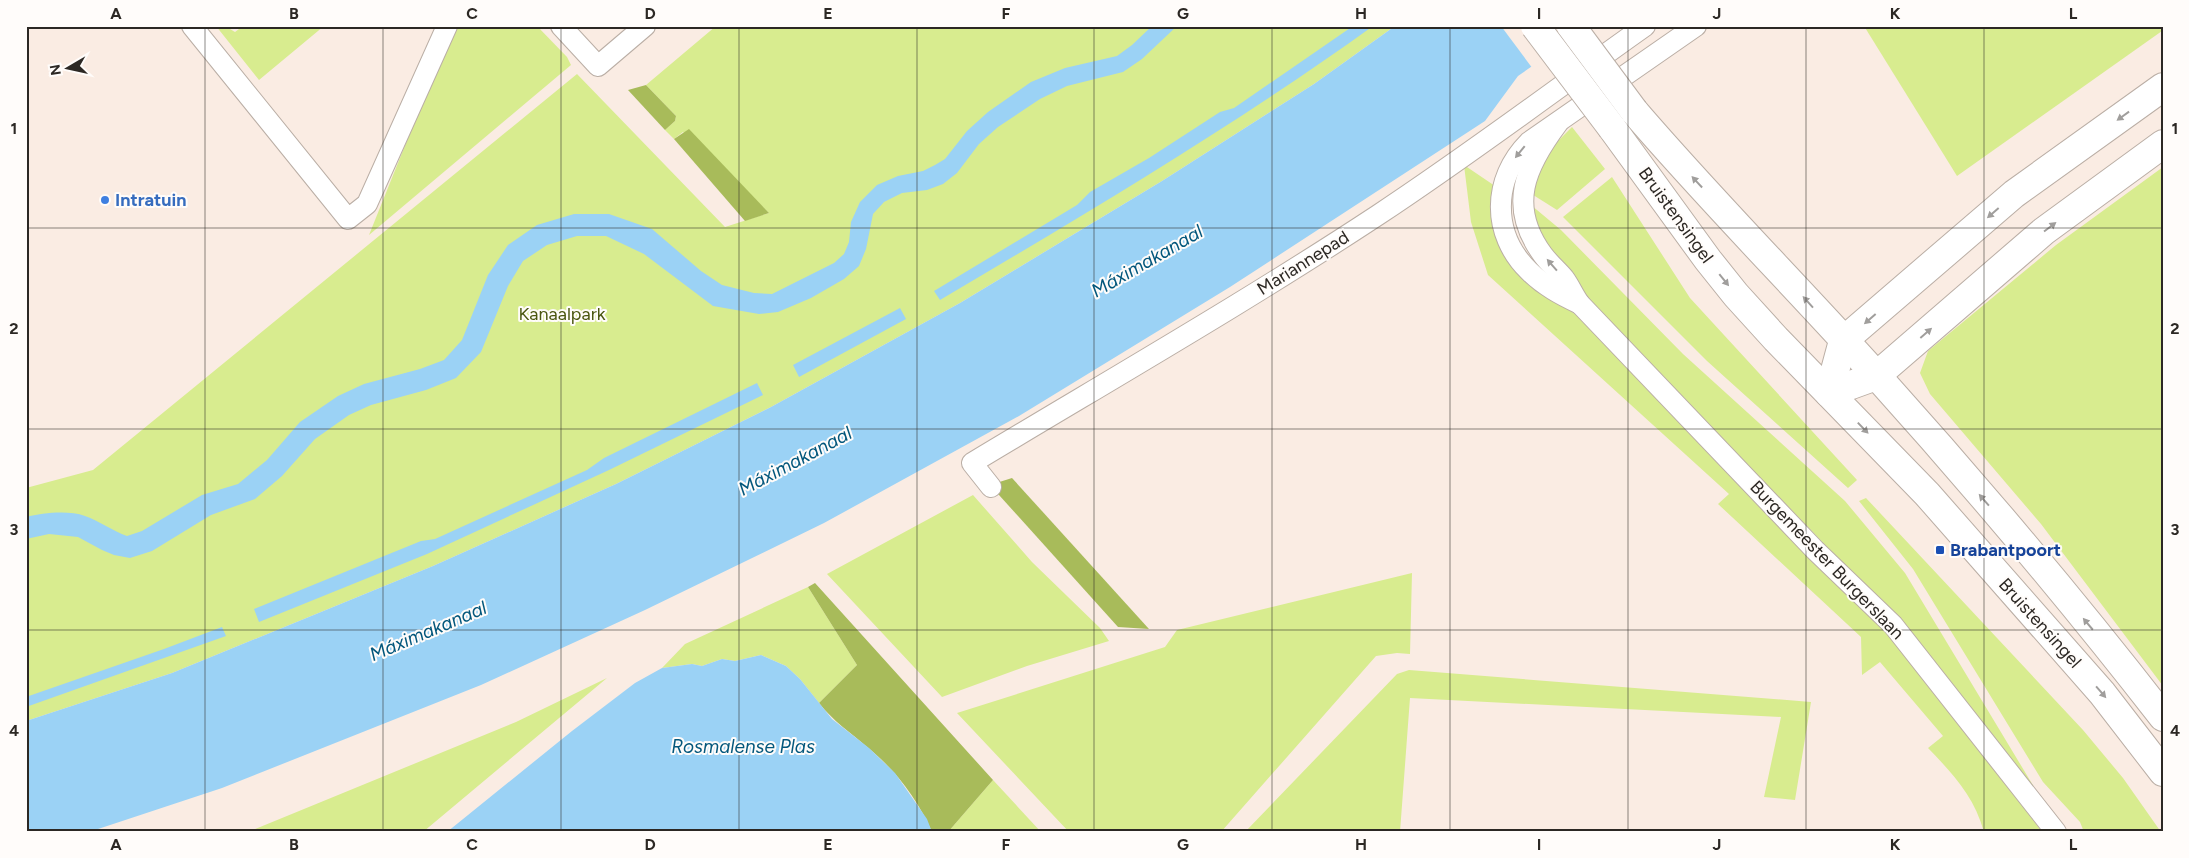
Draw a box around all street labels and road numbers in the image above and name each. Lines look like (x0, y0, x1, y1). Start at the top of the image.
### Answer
street label: Bruistensingel (1634, 163, 1718, 267)
street label: Mariannepad (1253, 226, 1353, 300)
street label: Burgemeester Burgerslaan (1745, 476, 1909, 644)
street label: Bruistensingel (1994, 574, 2086, 672)

